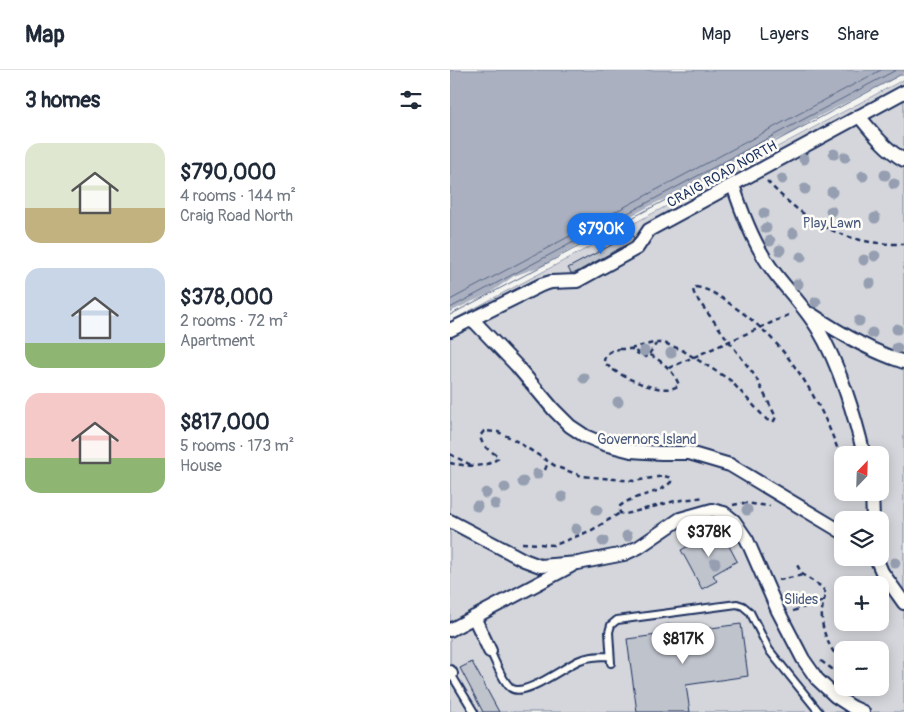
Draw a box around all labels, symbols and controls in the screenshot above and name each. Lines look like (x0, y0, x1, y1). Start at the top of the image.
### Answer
text: Map (25, 20, 65, 49)
text: Map (702, 23, 731, 46)
text: Layers (759, 23, 809, 46)
text: Share (837, 23, 879, 46)
icon: filters (397, 86, 425, 114)
text: 3 homes (25, 87, 100, 114)
street label: CRAIG ROAD NORTH (664, 137, 780, 211)
text: $790,000 (180, 159, 276, 186)
icon: home (65, 163, 125, 223)
text: 4 rooms · 144 m² (180, 186, 296, 206)
text: Craig Road North (180, 206, 293, 226)
pin: $790K (566, 212, 636, 255)
park label: Play Lawn (803, 215, 861, 232)
text: $790K (578, 219, 624, 239)
text: $378,000 (180, 284, 273, 311)
icon: home (65, 288, 125, 348)
text: 2 rooms · 72 m² (180, 311, 288, 331)
text: Apartment (180, 331, 255, 351)
text: $817,000 (180, 409, 270, 436)
icon: home (65, 413, 125, 473)
park label: Governors Island (597, 431, 697, 448)
text: 5 rooms · 173 m² (180, 436, 294, 456)
north arrow (834, 446, 889, 501)
map controls (834, 446, 889, 696)
text: House (180, 456, 222, 476)
button: layers (834, 511, 889, 566)
pin: $378K (674, 516, 744, 558)
text: $378K (687, 522, 731, 542)
button: + (834, 576, 889, 631)
park label: Slides (784, 591, 819, 608)
pin: $817K (648, 622, 718, 665)
text: $817K (662, 629, 704, 649)
button: − (834, 641, 889, 696)

